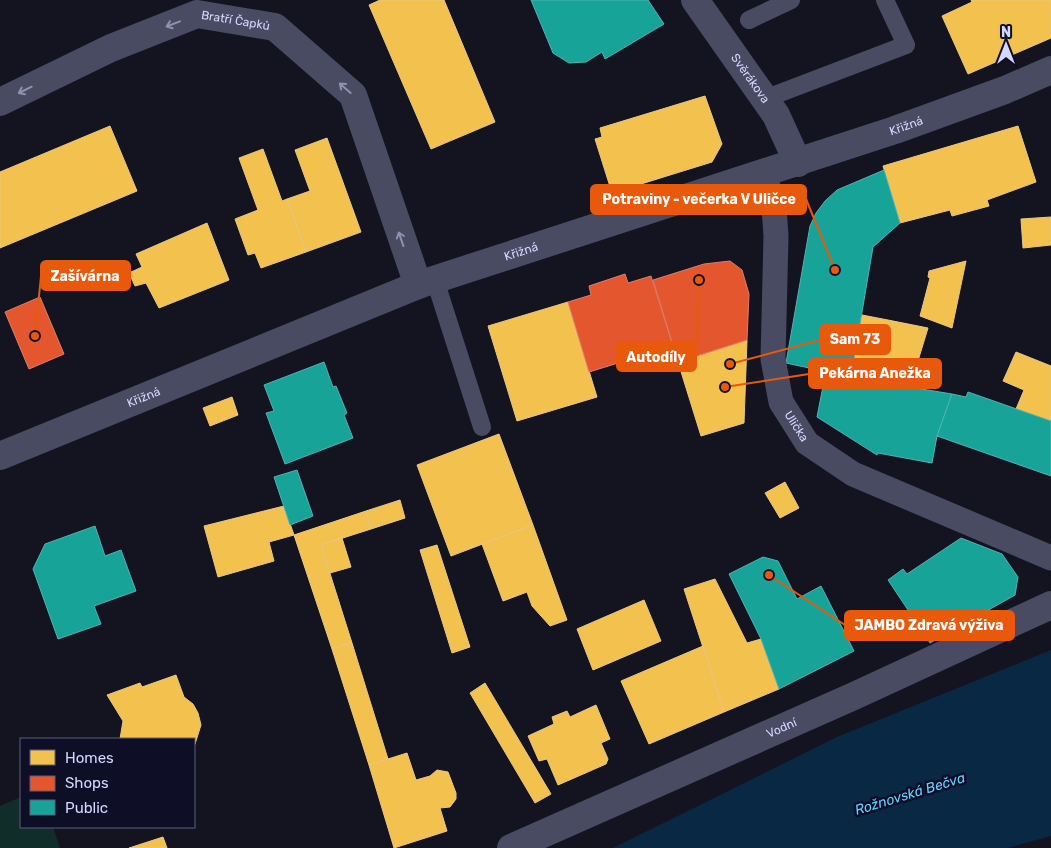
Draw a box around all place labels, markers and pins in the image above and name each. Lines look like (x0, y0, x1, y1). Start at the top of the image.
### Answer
callout: Potraviny - večerka V Uličce (591, 185, 806, 214)
callout: Zašívárna (41, 261, 130, 290)
callout: Sam 73 (820, 325, 890, 354)
callout: Autodíly (617, 342, 696, 371)
callout: Pekárna Anežka (809, 359, 941, 388)
callout: JAMBO Zdravá výživa (845, 611, 1014, 640)

